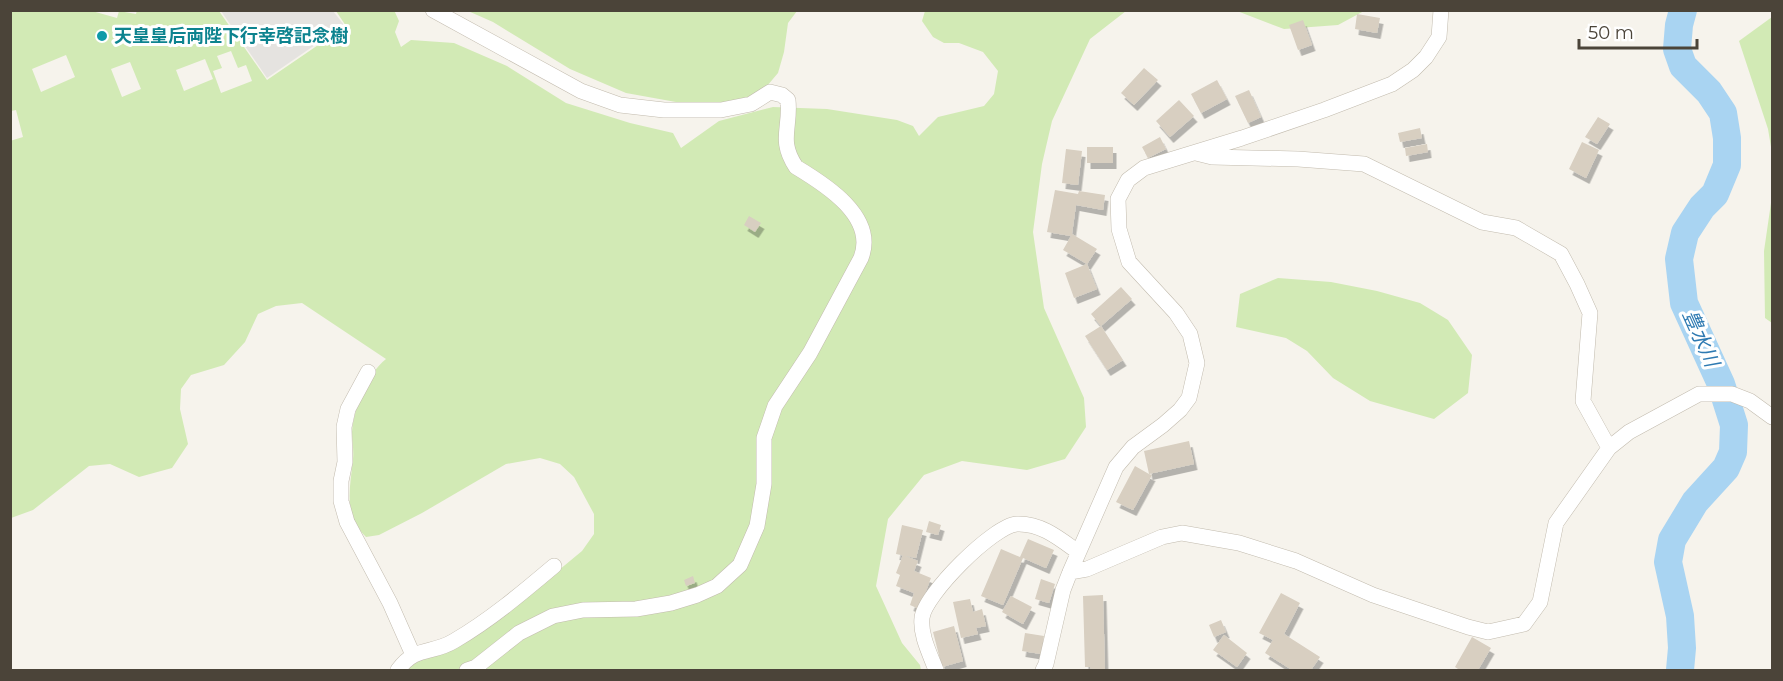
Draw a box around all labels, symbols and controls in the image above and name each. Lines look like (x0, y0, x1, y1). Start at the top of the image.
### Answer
scale bar (1579, 12, 1698, 50)
text: 50 m (1588, 22, 1634, 44)
place label: 天皇皇后両陛下行幸啓記念樹 (114, 25, 348, 47)
marker: 天皇皇后両陛下行幸啓記念樹 (95, 29, 109, 43)
water label: 豊水川 (1678, 306, 1725, 372)

